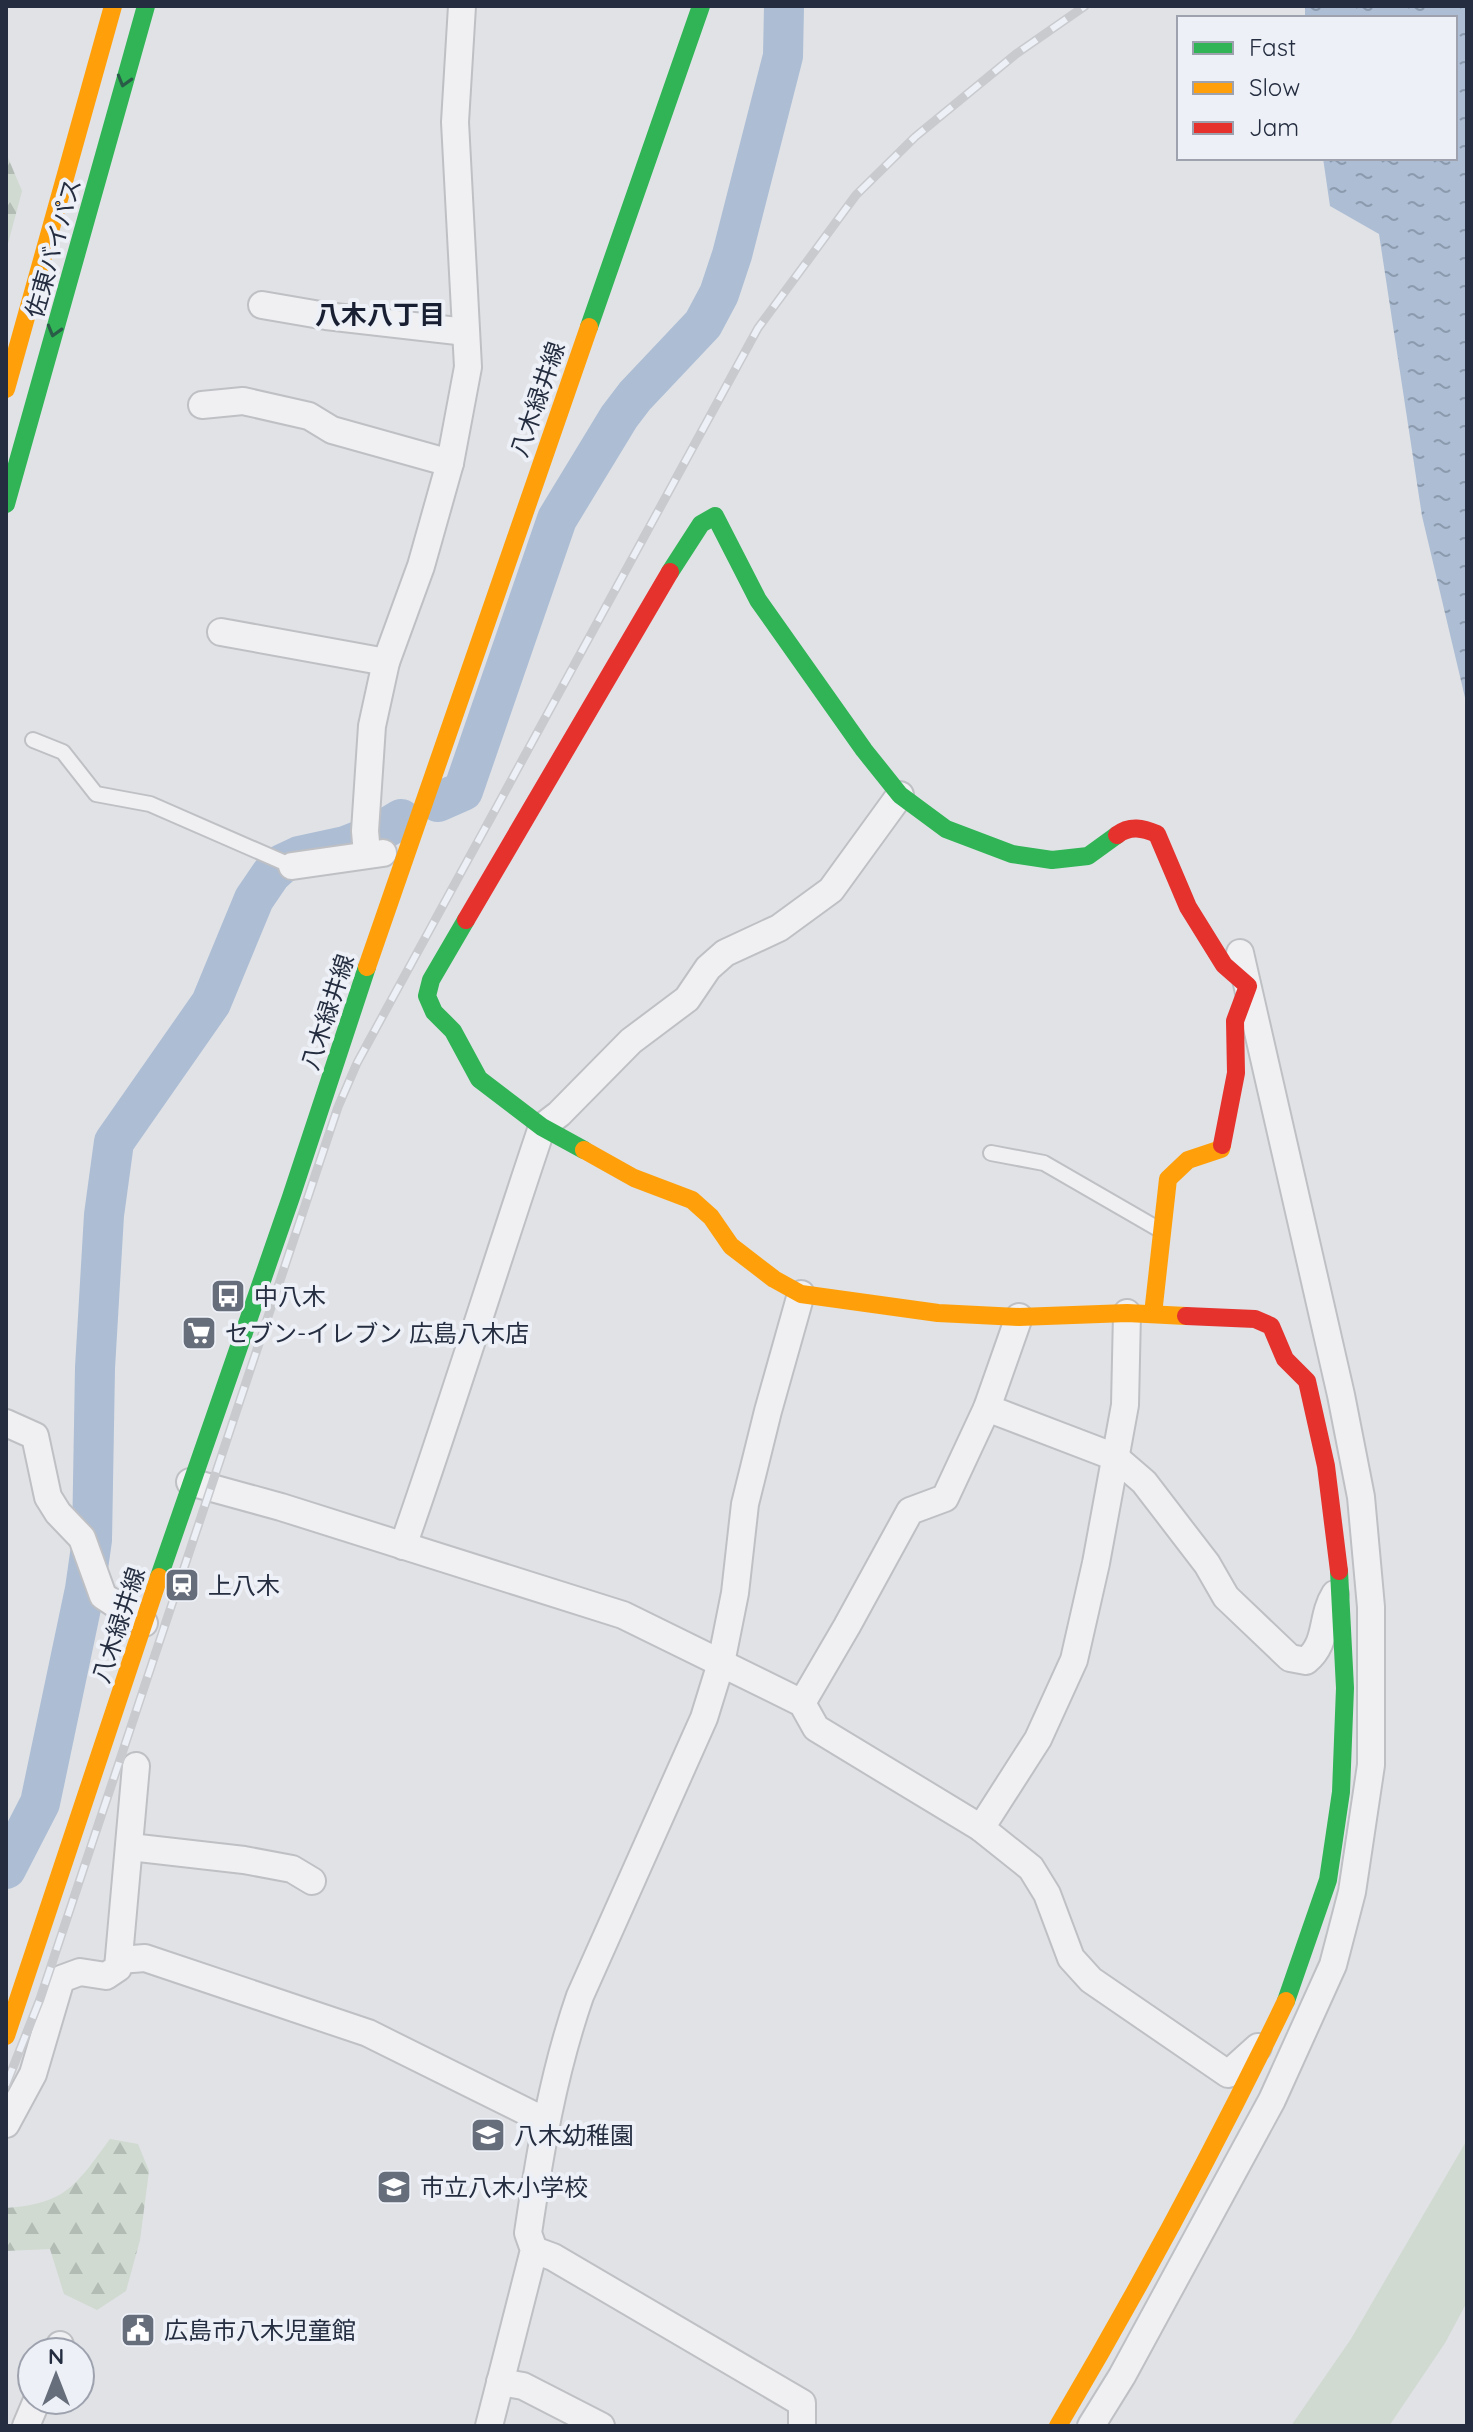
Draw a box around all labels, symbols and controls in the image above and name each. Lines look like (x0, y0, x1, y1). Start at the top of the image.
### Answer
legend (1177, 16, 1457, 160)
text: Fast (1249, 32, 1296, 62)
text: Slow (1249, 72, 1300, 102)
one-way arrow (117, 74, 134, 88)
text: Jam (1249, 112, 1299, 142)
street label: 佐東バイパス (19, 175, 87, 321)
district label: 八木八丁目 (315, 298, 445, 331)
one-way arrow (47, 324, 63, 338)
street label: 八木緑井線 (503, 337, 571, 461)
street label: 八木緑井線 (294, 950, 360, 1074)
bus stop icon: 中八木 (209, 1277, 247, 1315)
place label: 中八木 (254, 1281, 326, 1311)
supermarket icon: セブン-イレブン 広島八木店 (180, 1314, 218, 1352)
place label: セブン-イレブン 広島八木店 (225, 1318, 529, 1348)
street label: 八木緑井線 (85, 1563, 151, 1687)
station icon: 上八木 (163, 1566, 201, 1604)
place label: 上八木 (208, 1570, 280, 1600)
school or university icon: 八木幼稚園 (469, 2116, 507, 2154)
place label: 八木幼稚園 (514, 2120, 634, 2150)
school or university icon: 市立八木小学校 (375, 2168, 413, 2206)
place label: 市立八木小学校 (420, 2172, 588, 2202)
public building icon: 広島市八木児童館 (119, 2311, 157, 2349)
place label: 広島市八木児童館 (164, 2315, 356, 2345)
north arrow (16, 2336, 96, 2416)
text: N (48, 2342, 64, 2370)

